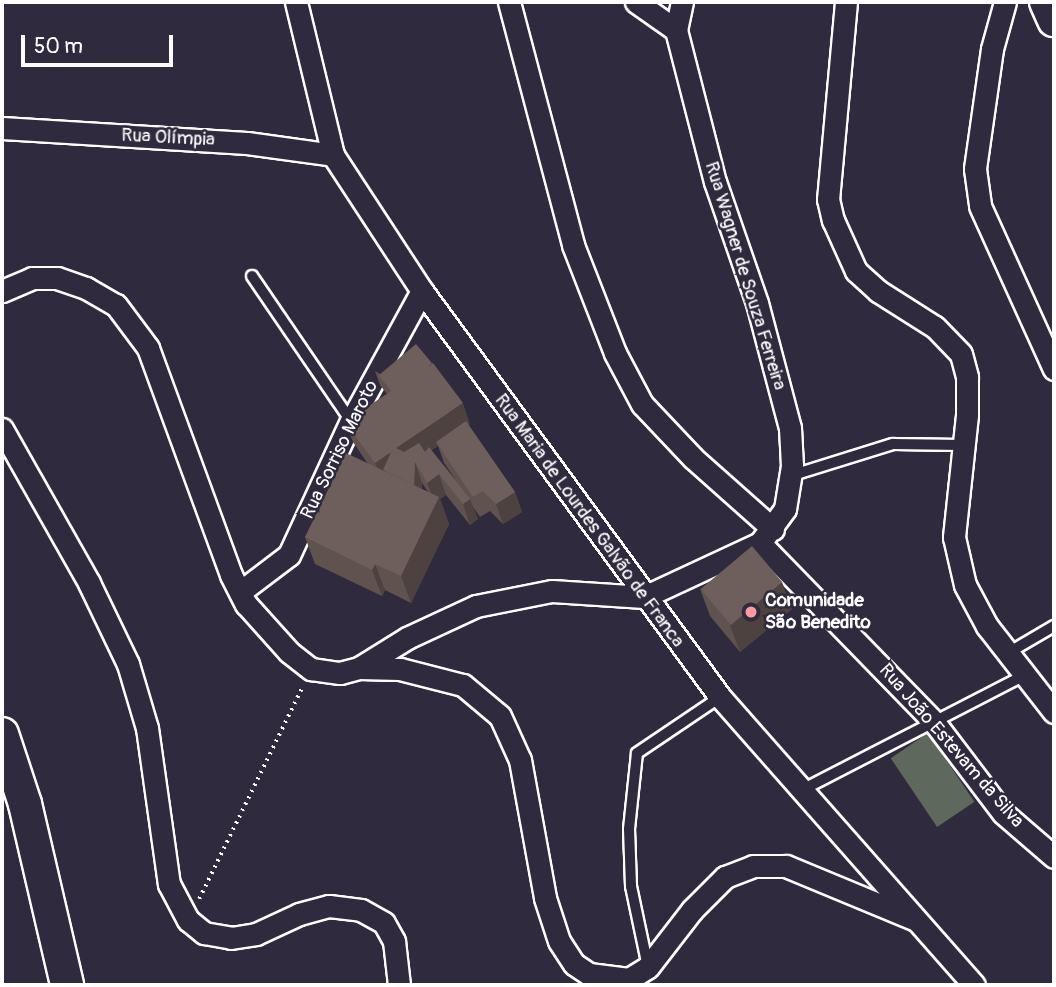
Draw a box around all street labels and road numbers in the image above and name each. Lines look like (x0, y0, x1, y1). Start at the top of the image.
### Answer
street label: Rua Olímpia (121, 124, 215, 152)
street label: Rua Wagner de Souza Ferreira (699, 159, 791, 393)
street label: Rua Sorriso Maroto (297, 377, 383, 523)
street label: Rua Maria de Lourdes Galvão de Franca (489, 390, 689, 652)
street label: Rua João Estevam da Silva (874, 660, 1028, 832)

